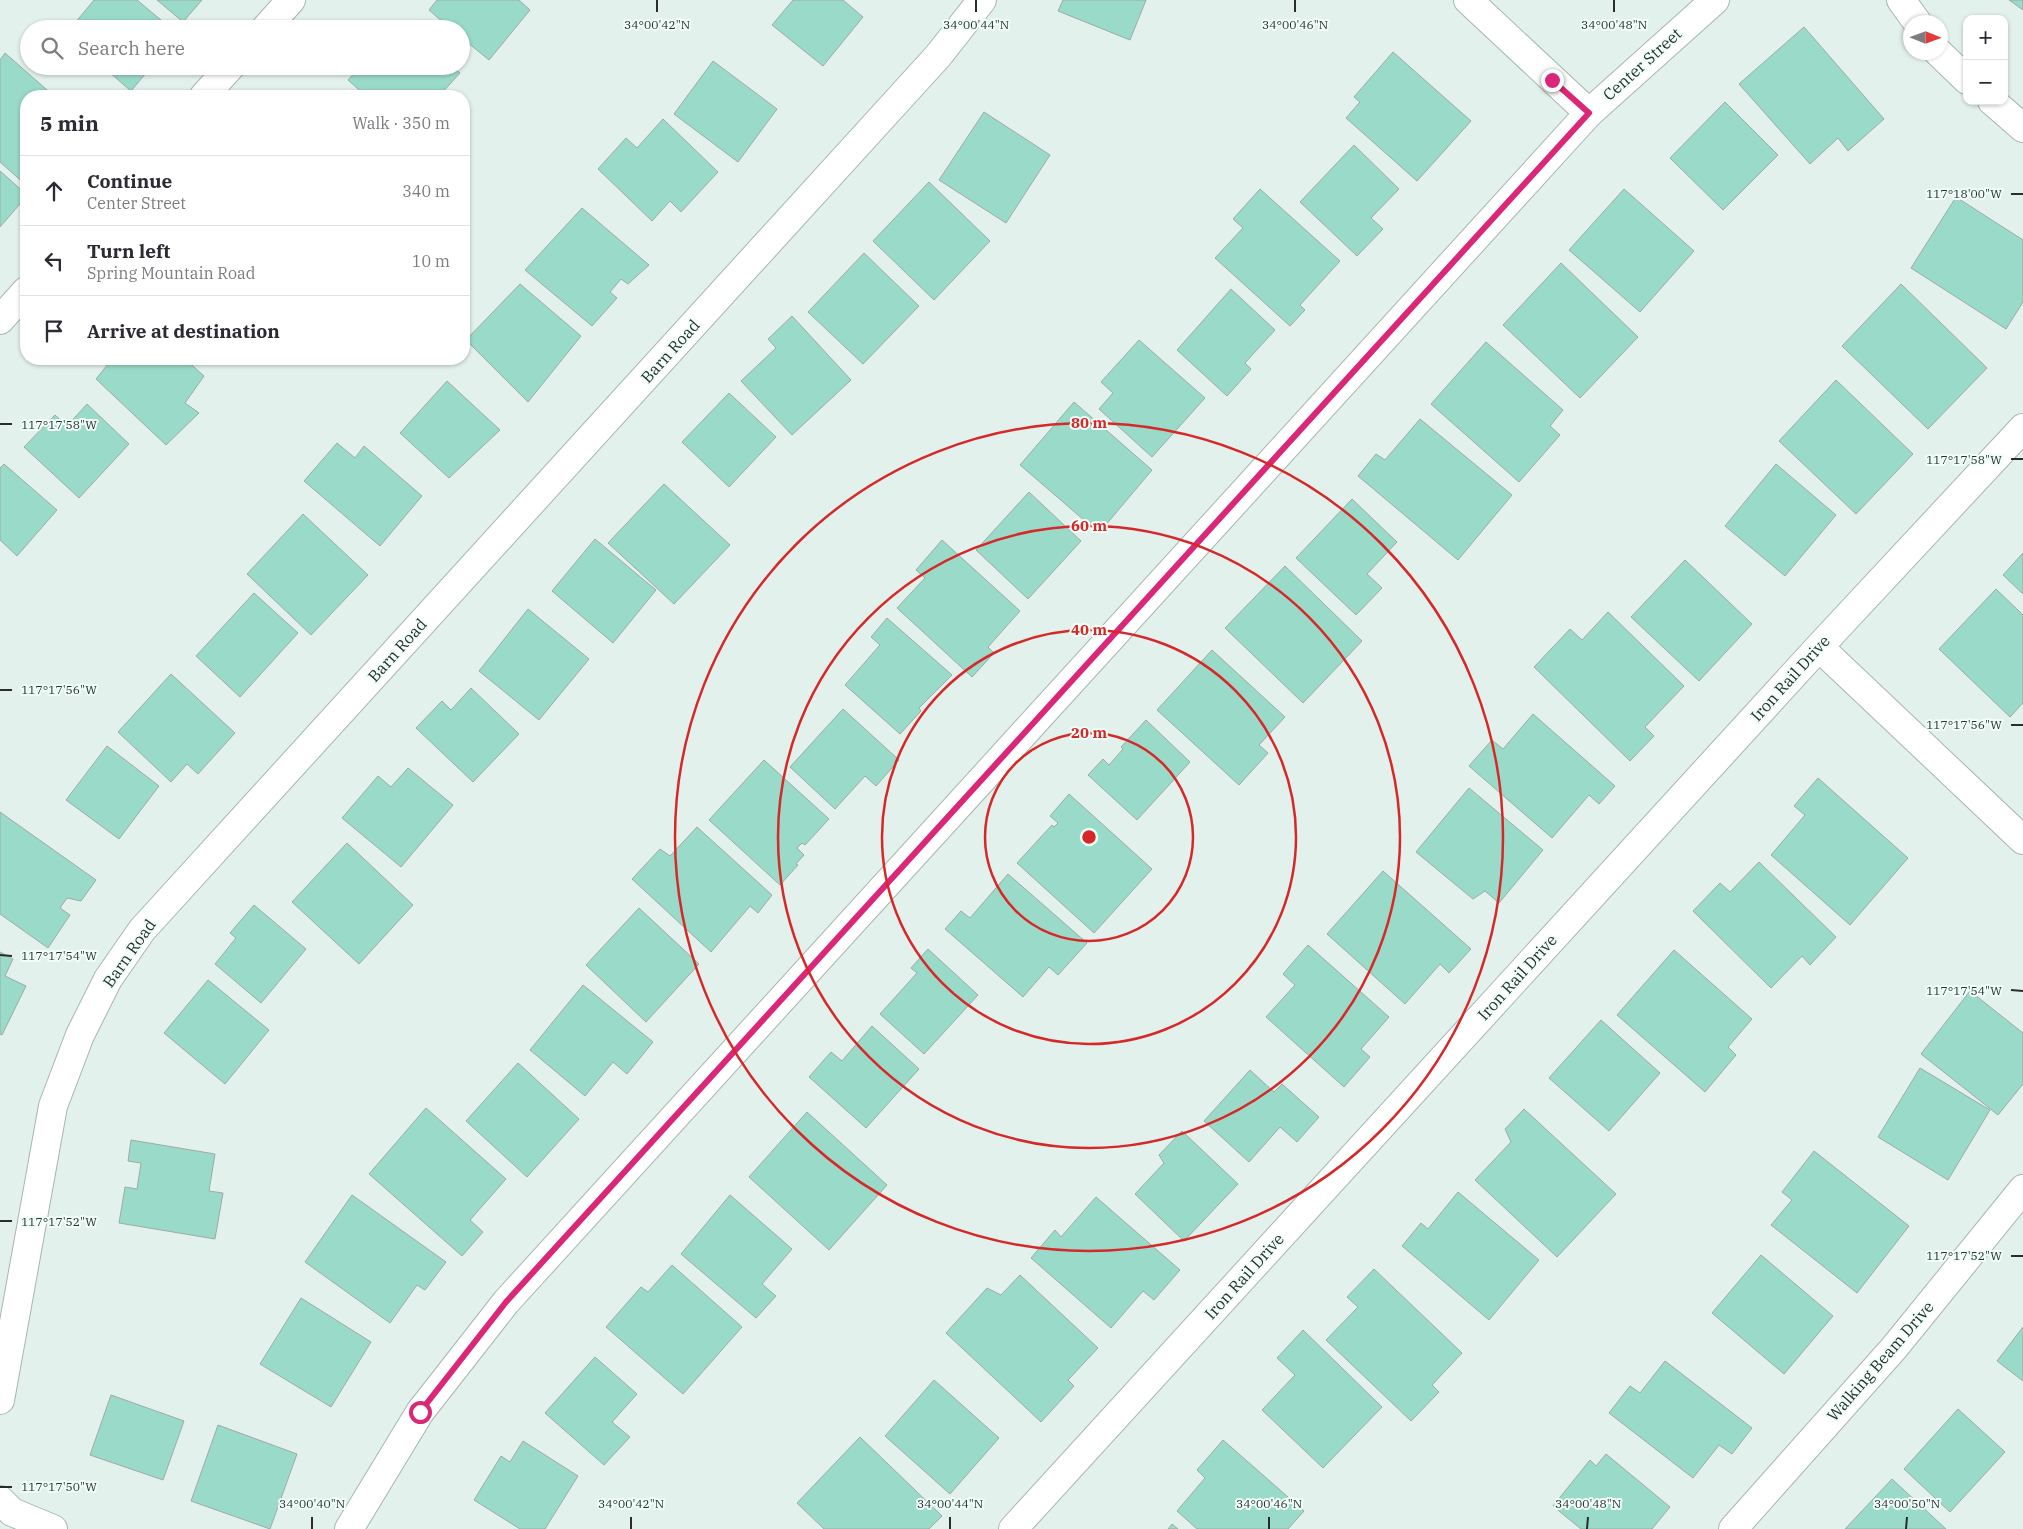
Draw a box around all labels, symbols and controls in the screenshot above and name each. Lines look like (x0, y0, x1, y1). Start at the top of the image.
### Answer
north arrow (1903, 15, 1948, 60)
map controls (1963, 15, 2008, 105)
button: + (1963, 15, 2008, 60)
text: 34°00'42"N (624, 17, 690, 32)
text: 34°00'44"N (943, 17, 1009, 32)
text: 34°00'46"N (1262, 17, 1328, 32)
text: 34°00'48"N (1581, 17, 1647, 32)
search box (20, 20, 470, 75)
street label: Center Street (1599, 23, 1686, 105)
icon: search (38, 34, 66, 62)
text: Search here (78, 36, 185, 60)
button: − (1963, 60, 2008, 105)
route end (1541, 69, 1564, 92)
text: 5 min (40, 109, 99, 137)
text: Walk · 350 m (352, 113, 450, 133)
text: Continue (87, 169, 172, 193)
icon: ahead (40, 177, 68, 205)
text: 340 m (402, 181, 450, 201)
text: 117°18'00"W (1926, 186, 2002, 201)
text: Center Street (87, 193, 186, 213)
text: Turn left (87, 239, 170, 263)
icon: left (40, 247, 68, 275)
text: 10 m (412, 251, 450, 271)
text: Spring Mountain Road (87, 263, 256, 283)
street label: Barn Road (636, 315, 704, 387)
icon: arrive (40, 317, 68, 345)
text: Arrive at destination (87, 319, 280, 343)
text: 80 m (1071, 413, 1107, 432)
text: 117°17'58"W (21, 417, 97, 432)
text: 117°17'58"W (1926, 452, 2002, 467)
text: 60 m (1071, 516, 1107, 535)
street label: Barn Road (363, 614, 431, 686)
text: 40 m (1071, 620, 1107, 639)
street label: Iron Rail Drive (1746, 631, 1834, 725)
text: 117°17'56"W (21, 682, 97, 697)
text: 117°17'56"W (1926, 717, 2002, 732)
text: 20 m (1071, 723, 1107, 742)
centre of rings (1080, 828, 1098, 846)
street label: Barn Road (98, 915, 160, 991)
street label: Iron Rail Drive (1473, 930, 1561, 1024)
text: 117°17'54"W (21, 948, 97, 963)
text: 117°17'54"W (1926, 983, 2002, 998)
text: 117°17'52"W (21, 1214, 97, 1229)
street label: Iron Rail Drive (1200, 1229, 1288, 1323)
text: 117°17'52"W (1926, 1248, 2002, 1263)
street label: Walking Beam Drive (1822, 1297, 1938, 1425)
route start (409, 1401, 432, 1424)
text: 117°17'50"W (21, 1479, 97, 1494)
text: 34°00'40"N (279, 1496, 345, 1511)
text: 34°00'42"N (598, 1496, 664, 1511)
text: 34°00'44"N (917, 1496, 983, 1511)
text: 34°00'46"N (1236, 1496, 1302, 1511)
text: 34°00'48"N (1555, 1496, 1621, 1511)
text: 34°00'50"N (1874, 1496, 1940, 1511)

